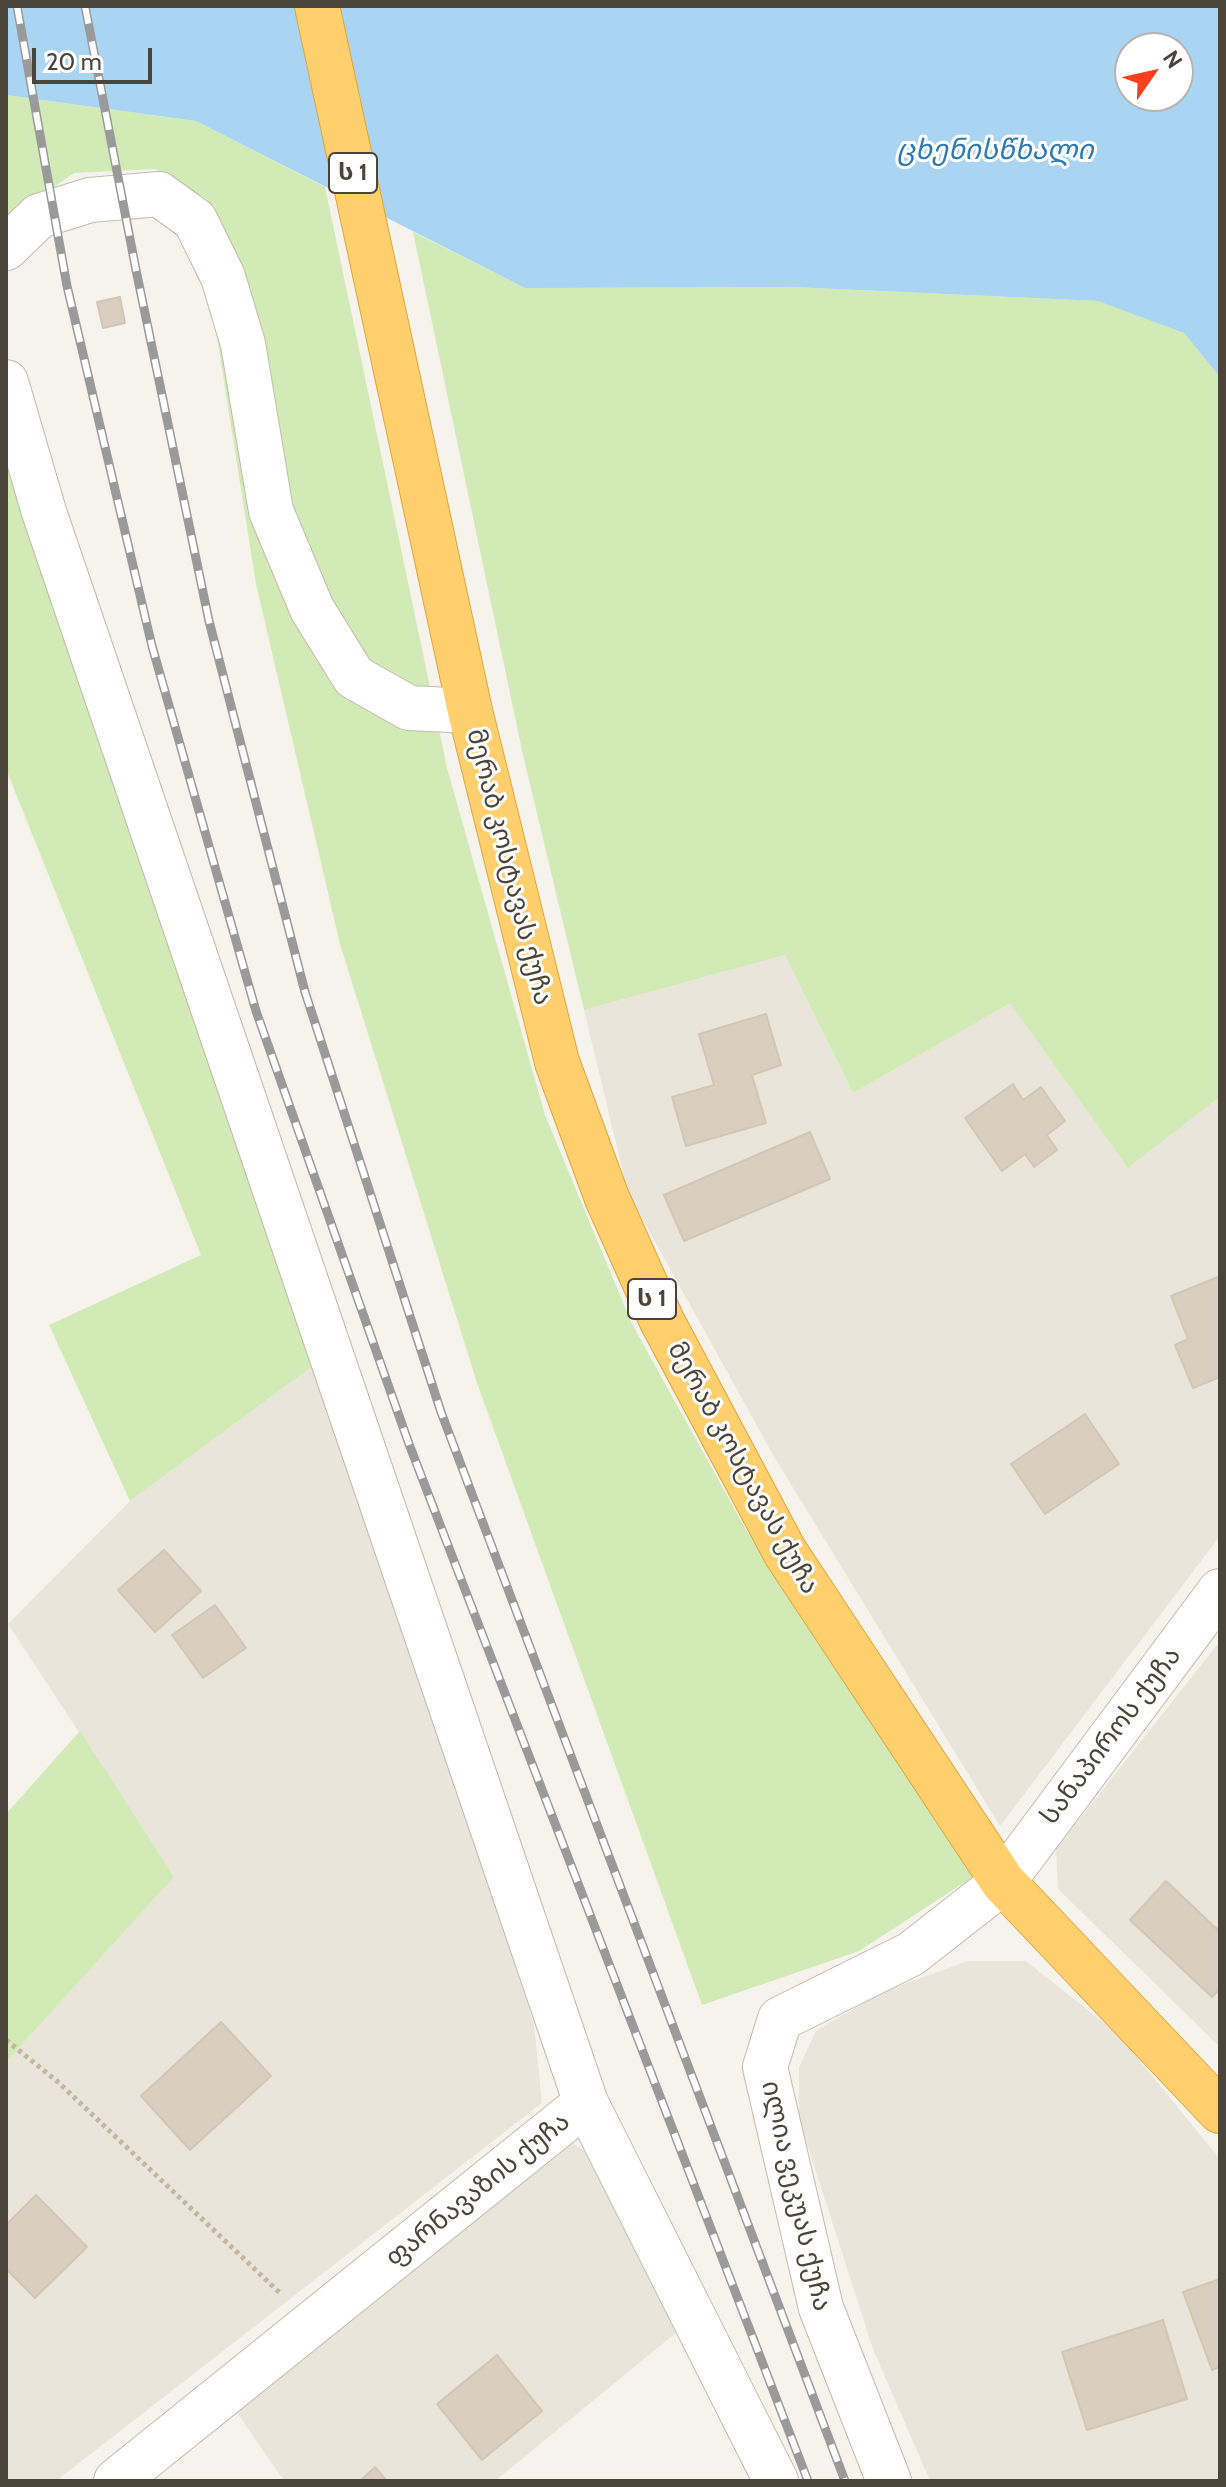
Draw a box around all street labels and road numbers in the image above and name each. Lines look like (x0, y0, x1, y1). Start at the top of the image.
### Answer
road number: ს 1 (329, 153, 377, 193)
street label: მერაბ კოსტავას ქუჩა (460, 726, 558, 1008)
road number: ს 1 (628, 1279, 676, 1319)
street label: მერაბ კოსტავას ქუჩა (661, 1336, 825, 1600)
street label: სანაპიროს ქუჩა (1034, 1641, 1188, 1831)
street label: ილია ვეკუას ქუჩა (754, 2078, 838, 2314)
street label: ფარნავაზის ქუჩა (380, 2106, 576, 2274)

